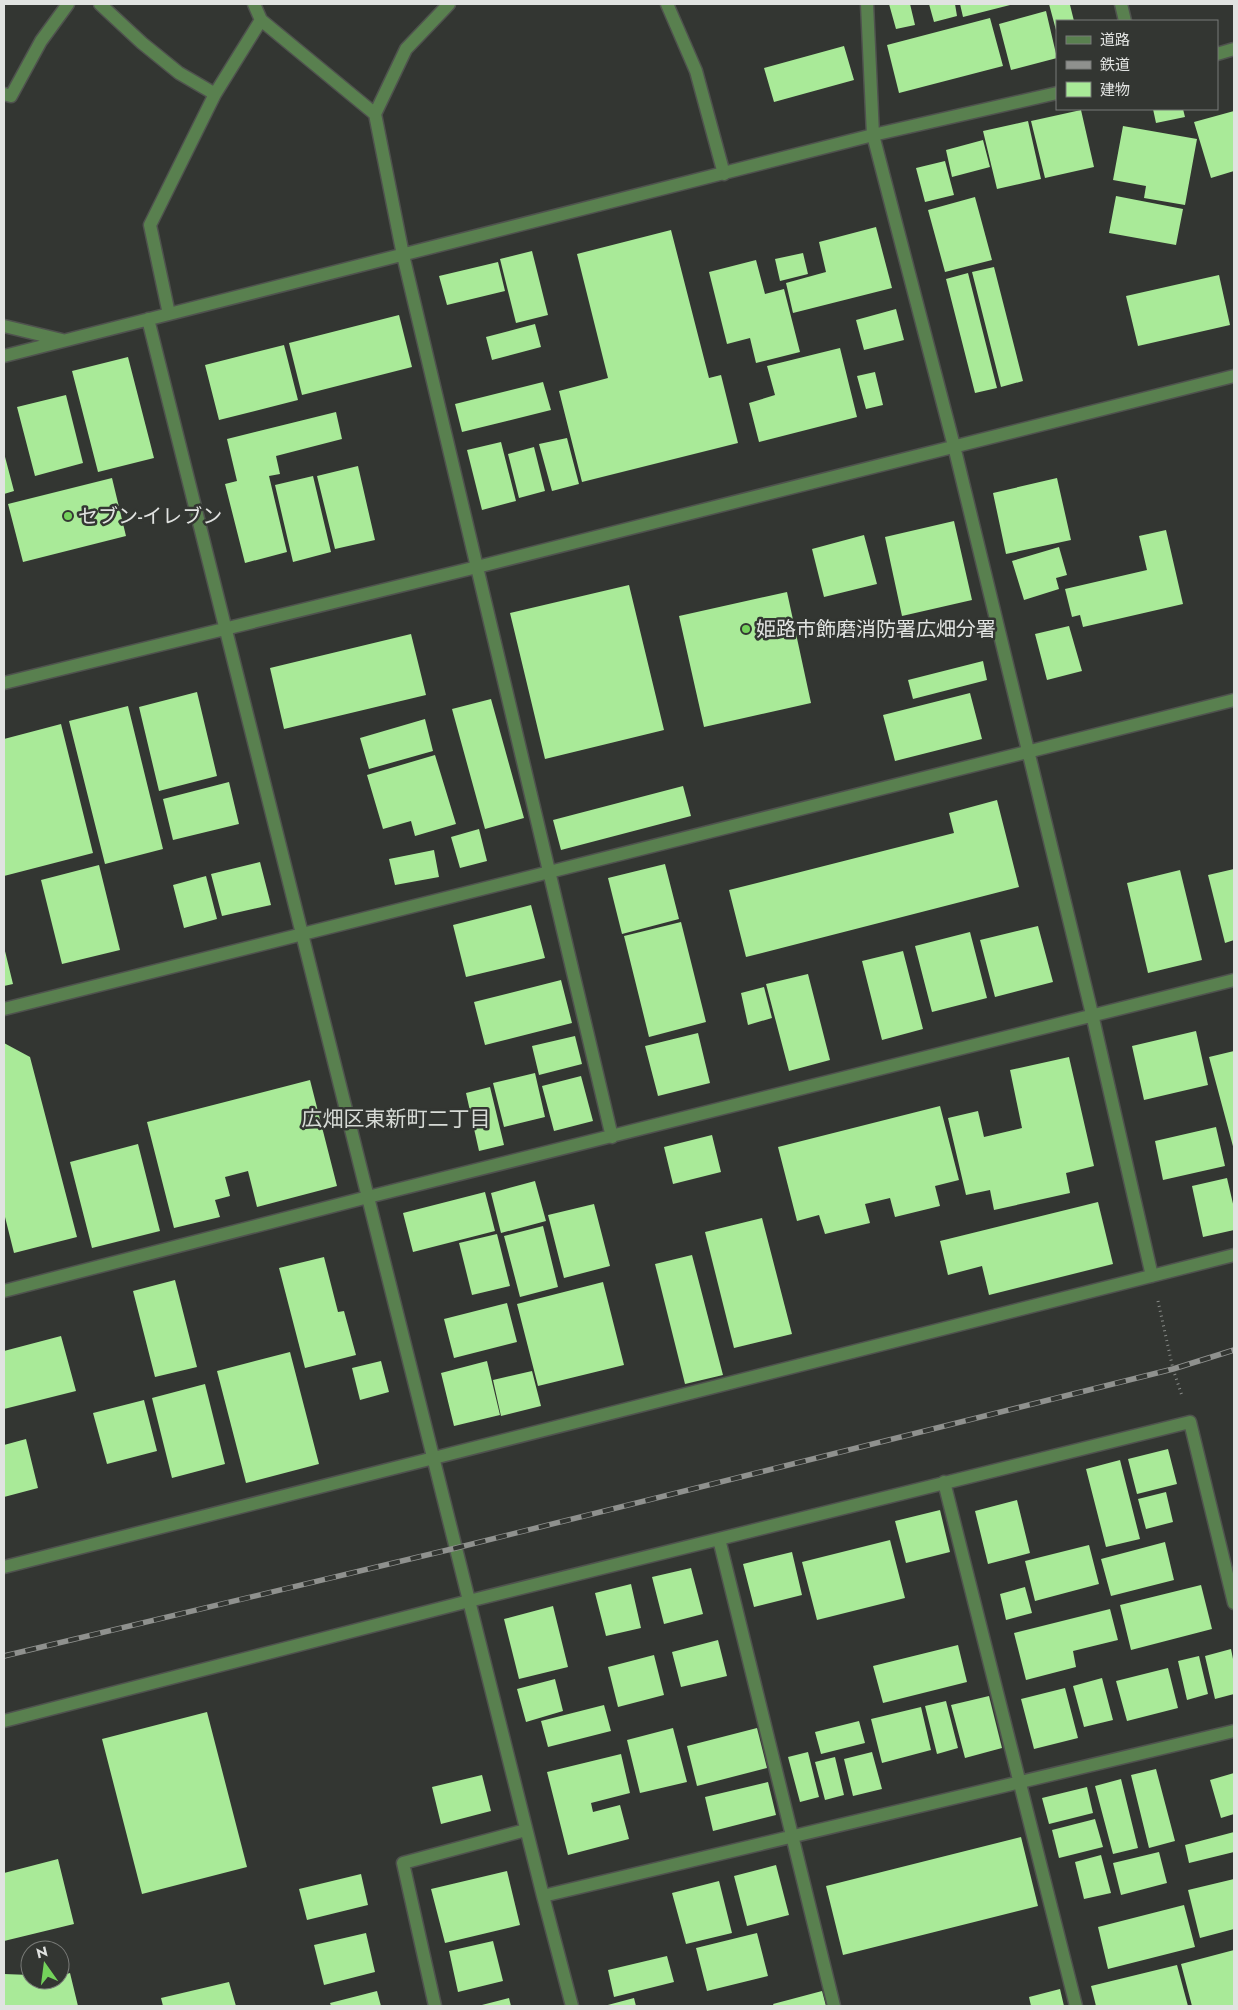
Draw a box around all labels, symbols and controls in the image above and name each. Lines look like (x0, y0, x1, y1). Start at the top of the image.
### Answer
legend (1056, 20, 1218, 110)
text: 道路 (1100, 29, 1130, 51)
text: 鉄道 (1100, 54, 1130, 76)
text: 建物 (1100, 79, 1130, 101)
place label: セブン-イレブン (78, 502, 222, 531)
marker: セブン-イレブン (62, 510, 74, 522)
place label: 姫路市飾磨消防署広畑分署 (756, 615, 996, 644)
marker: 姫路市飾磨消防署広畑分署 (740, 623, 752, 635)
district label: 広畑区東新町二丁目 (302, 1104, 491, 1134)
north arrow (20, 1940, 70, 1990)
text: N (34, 1941, 50, 1963)

